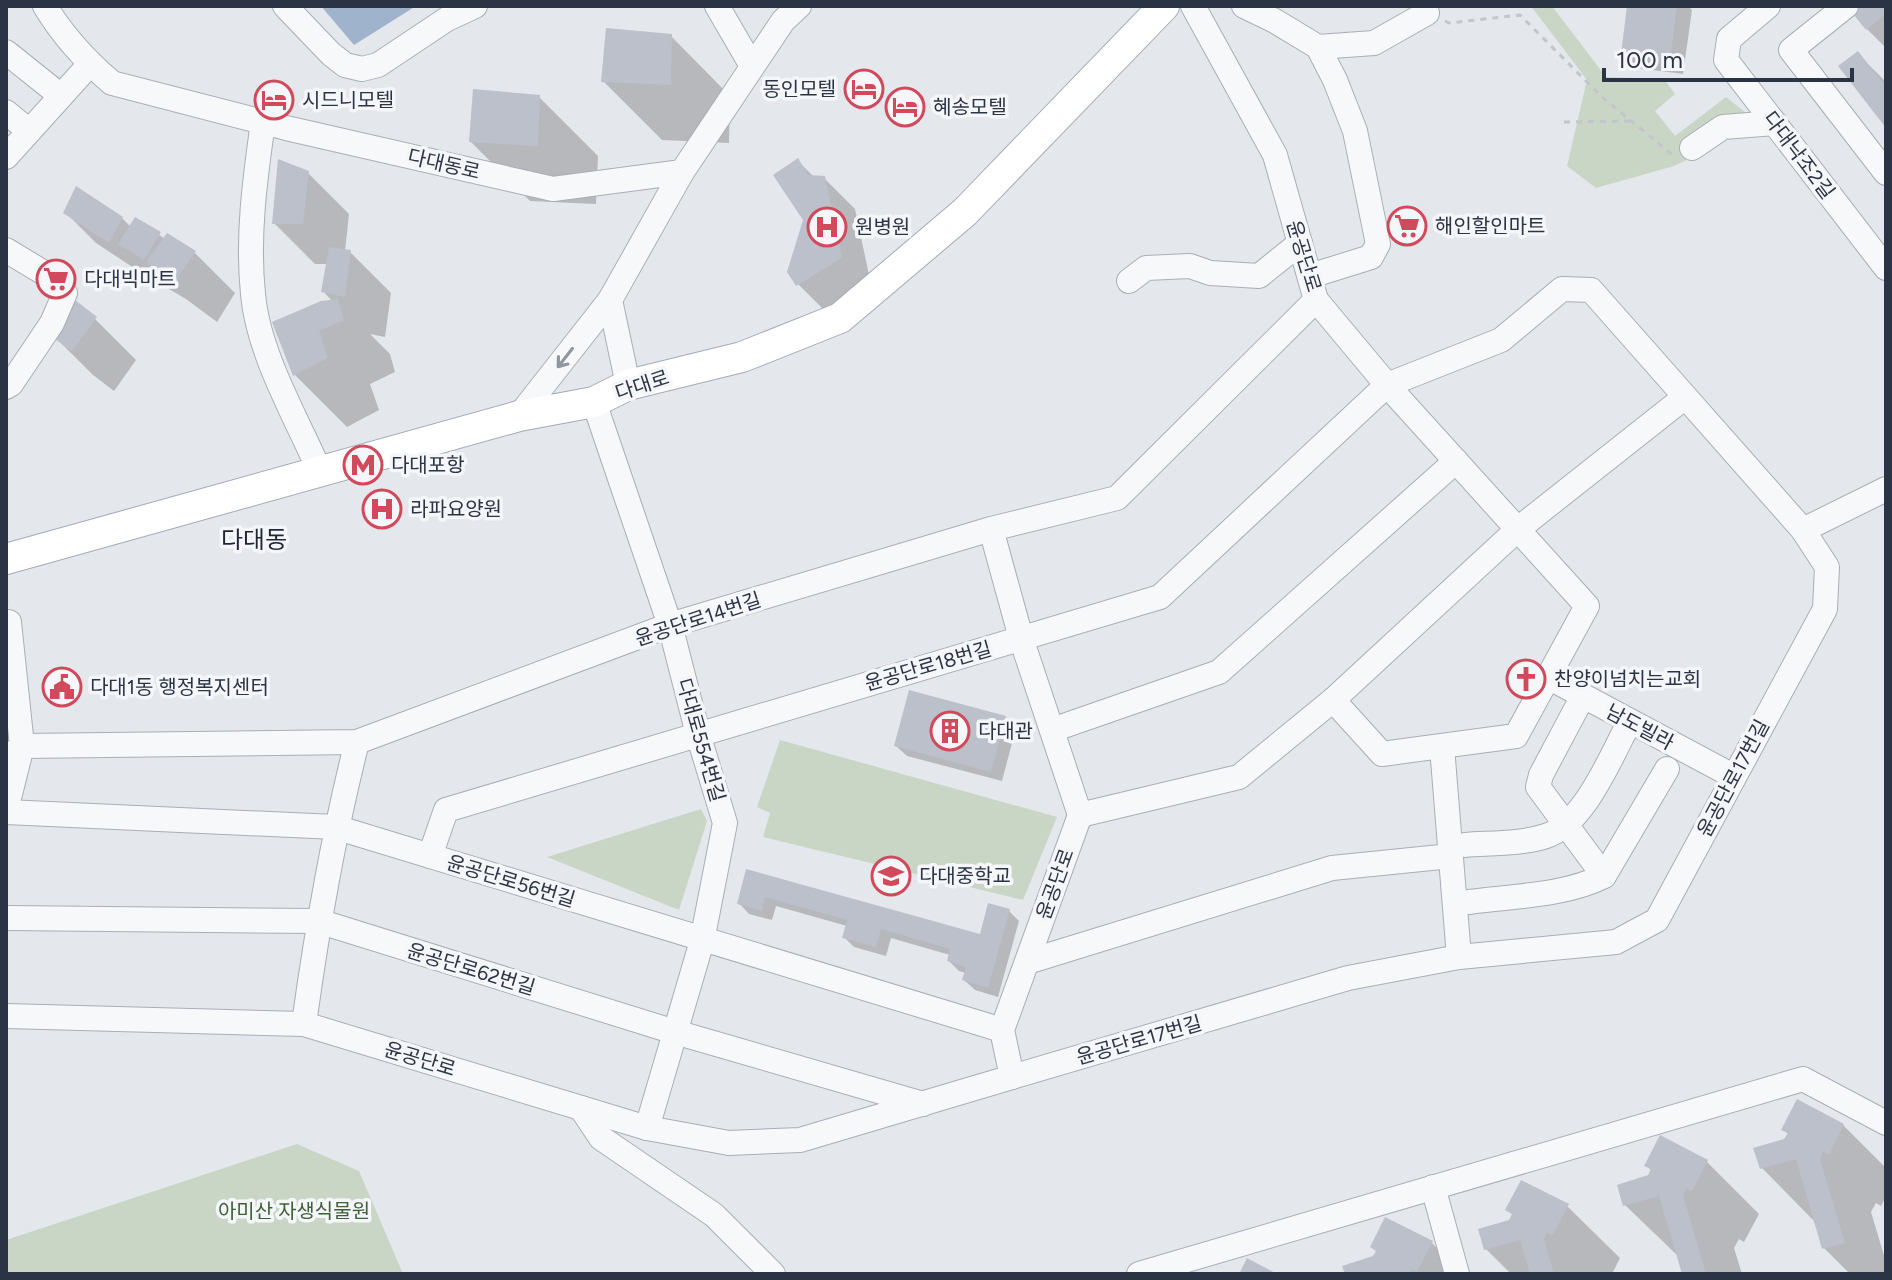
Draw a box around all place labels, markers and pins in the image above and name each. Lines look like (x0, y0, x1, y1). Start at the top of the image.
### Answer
hotel icon: 동인모텔 (843, 68, 885, 110)
place label: 동인모텔 (762, 77, 836, 101)
hotel icon: 시드니모텔 (253, 79, 295, 121)
hotel icon: 혜송모텔 (884, 86, 926, 128)
place label: 시드니모텔 (302, 88, 394, 112)
place label: 혜송모텔 (933, 95, 1007, 119)
supermarket icon: 해인할인마트 (1386, 205, 1428, 247)
hospital icon: 원병원 (806, 206, 848, 248)
place label: 해인할인마트 (1435, 214, 1545, 238)
place label: 원병원 (855, 215, 910, 239)
supermarket icon: 다대빅마트 (35, 258, 77, 300)
place label: 다대빅마트 (84, 267, 176, 291)
metro station icon: 다대포항 (342, 444, 384, 486)
place label: 다대포항 (391, 453, 465, 477)
hospital icon: 라파요양원 (361, 488, 403, 530)
place label: 라파요양원 (410, 497, 502, 521)
church icon: 찬양이넘치는교회 (1505, 658, 1547, 700)
public building icon: 다대1동 행정복지센터 (41, 666, 83, 708)
place label: 찬양이넘치는교회 (1554, 667, 1701, 691)
place label: 다대1동 행정복지센터 (90, 675, 269, 699)
building icon: 다대관 (929, 710, 971, 752)
place label: 다대관 (978, 719, 1033, 743)
school or university icon: 다대중학교 (870, 855, 912, 897)
place label: 다대중학교 (919, 864, 1011, 888)

